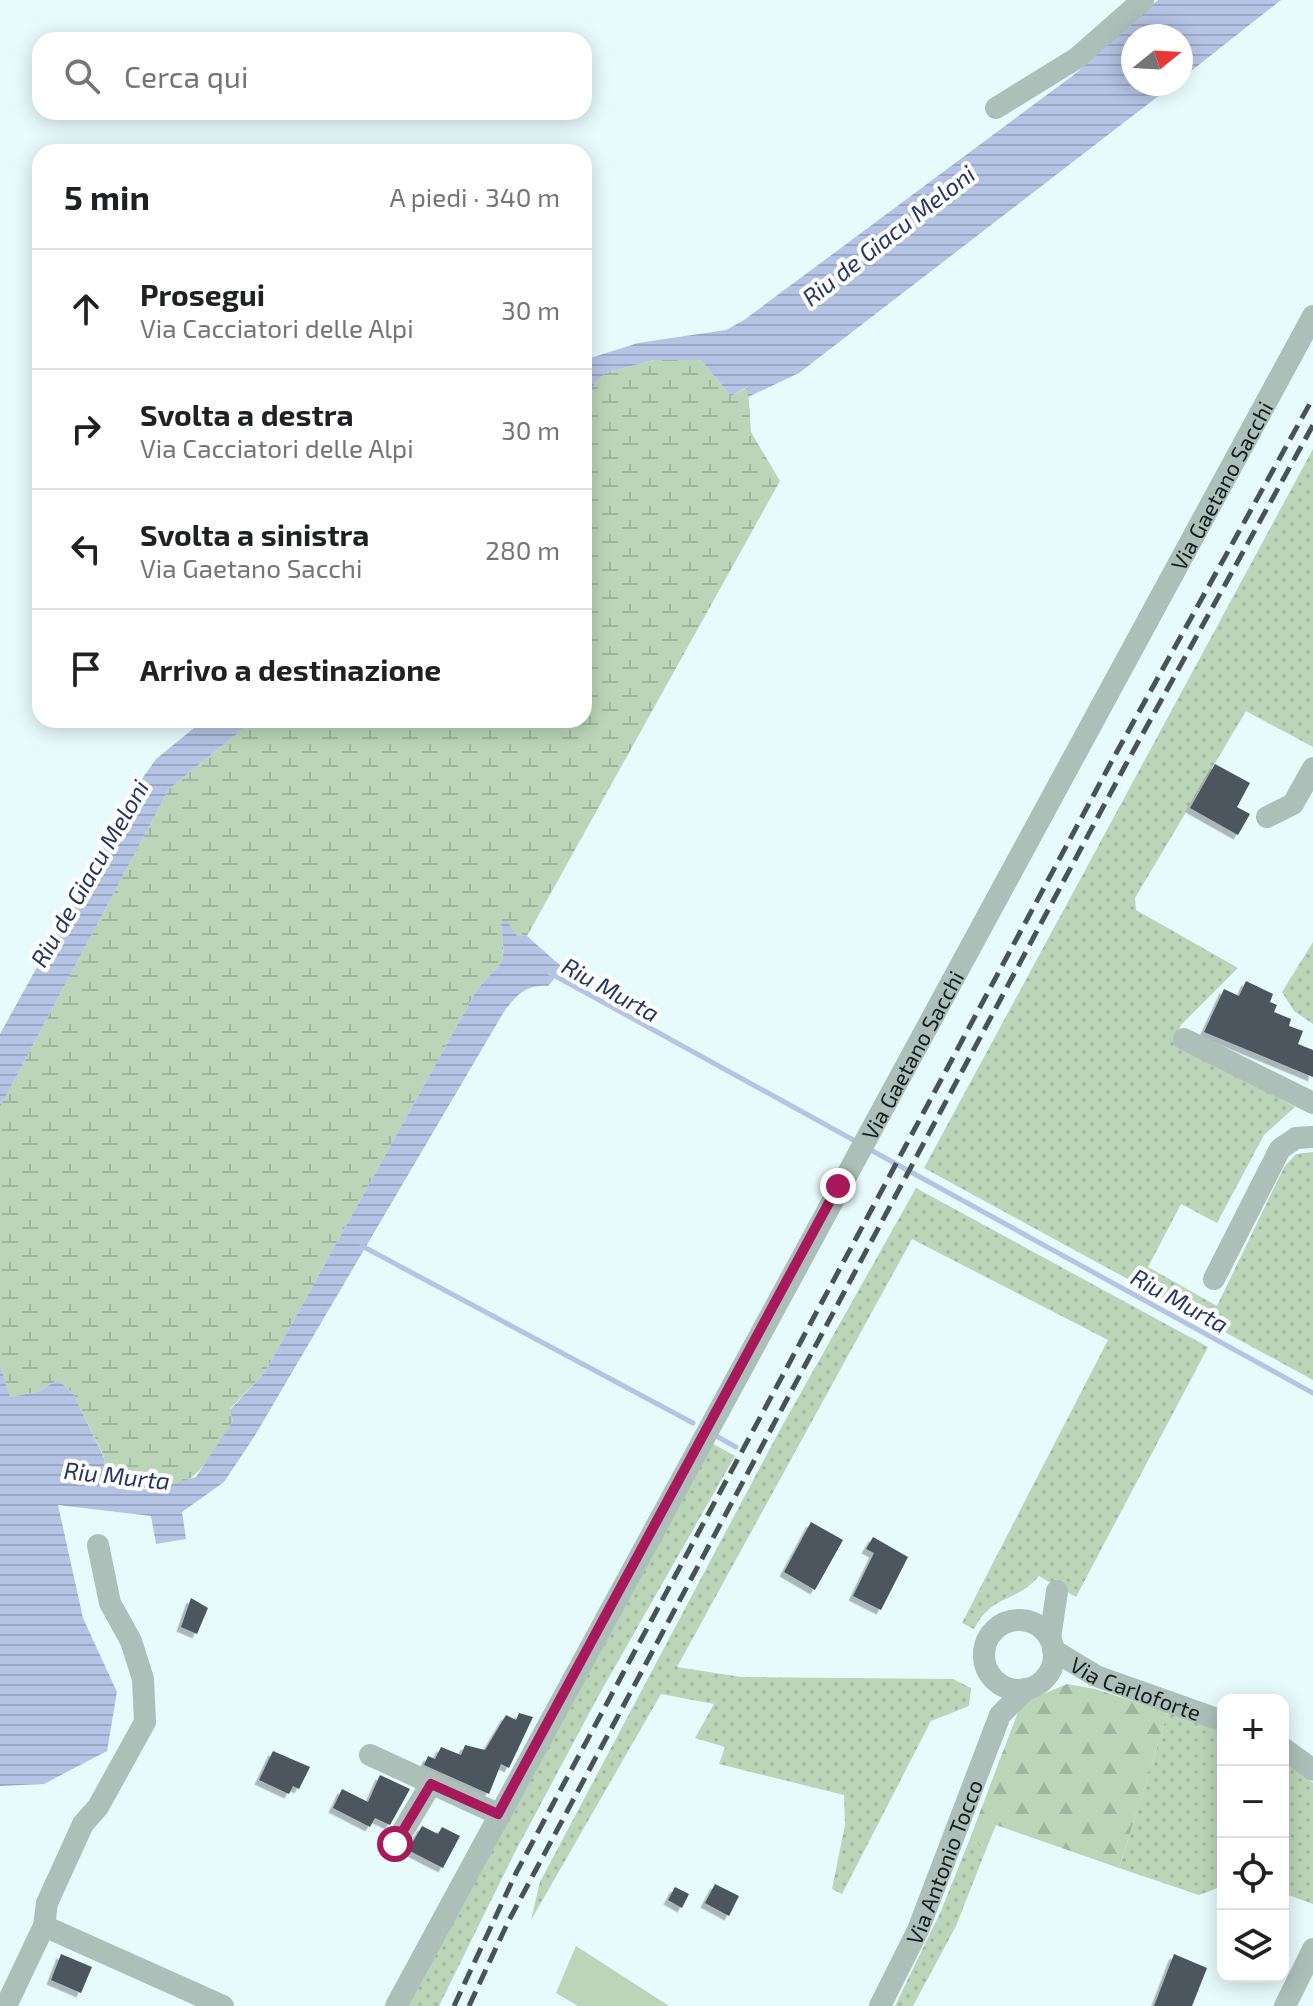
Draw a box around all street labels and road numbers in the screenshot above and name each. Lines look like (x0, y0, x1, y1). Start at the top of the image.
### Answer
street label: Via Gaetano Sacchi (1165, 396, 1277, 574)
street label: Via Gaetano Sacchi (856, 966, 968, 1144)
street label: Via Carloforte (1066, 1651, 1205, 1725)
street label: Via Antonio Tocco (900, 1776, 987, 1948)

